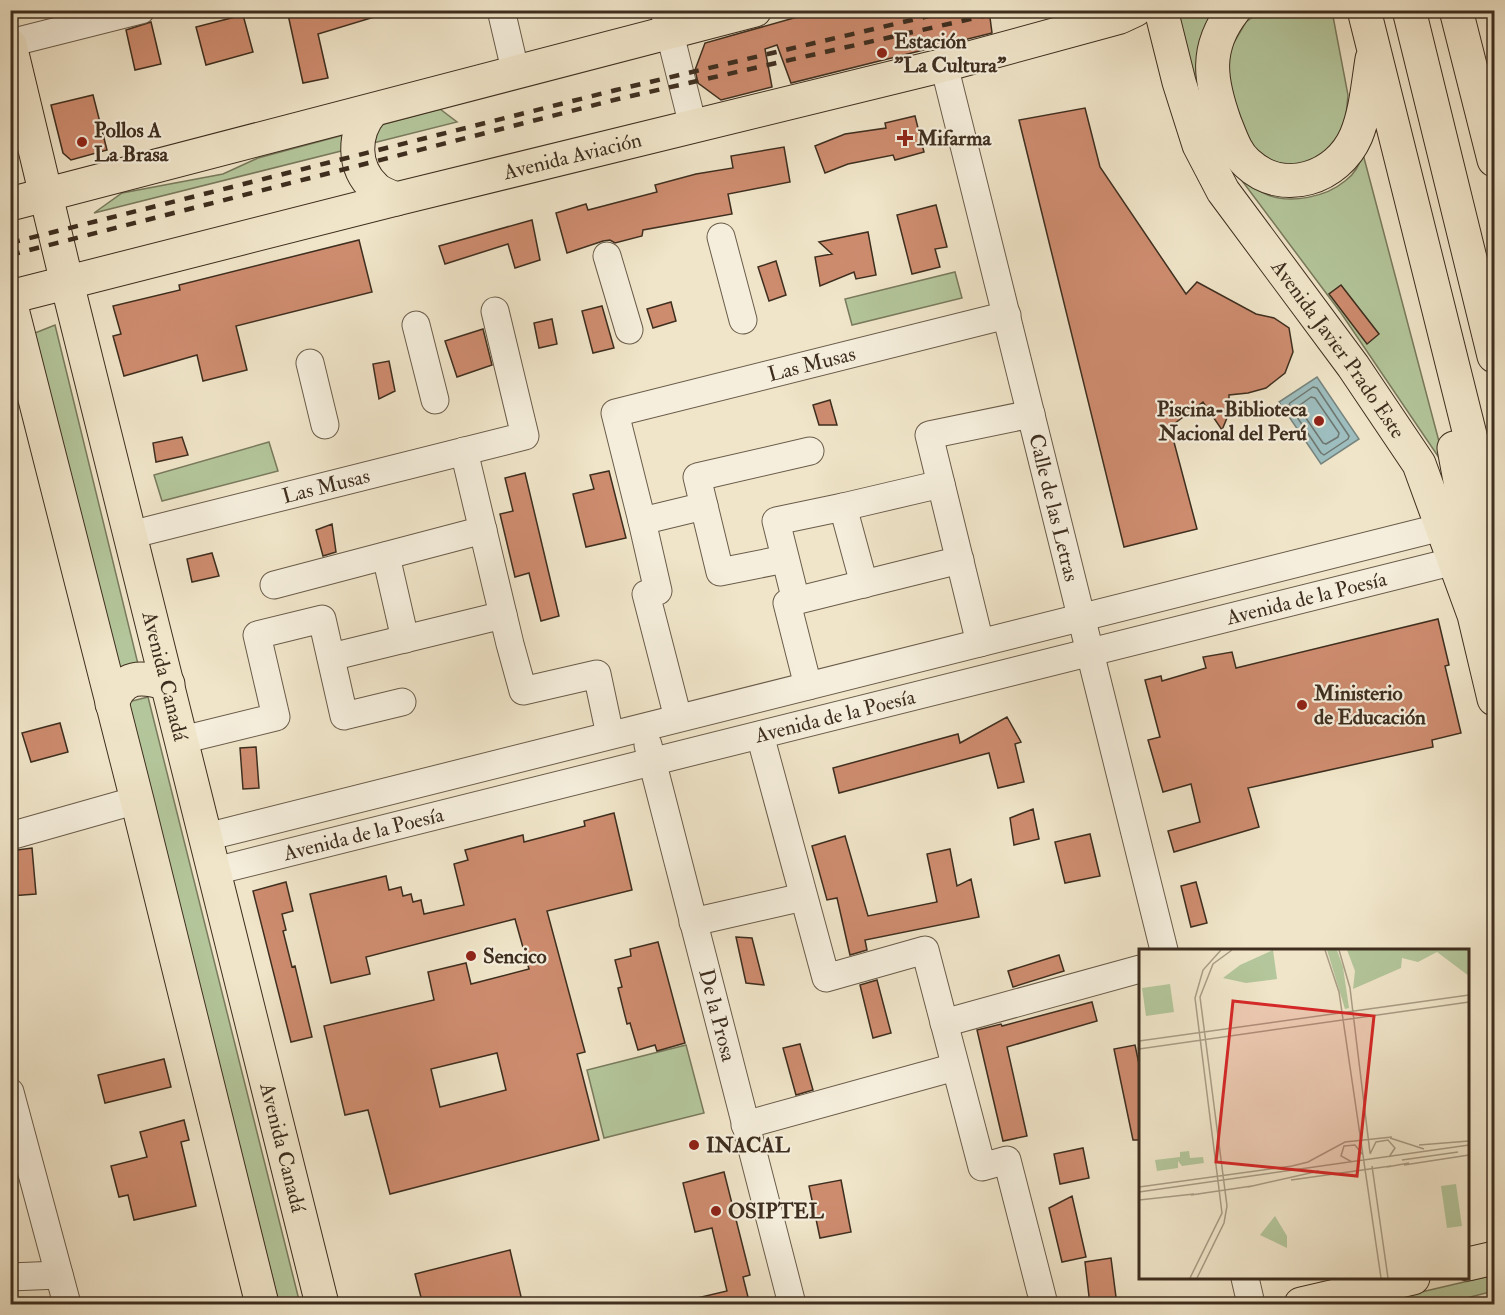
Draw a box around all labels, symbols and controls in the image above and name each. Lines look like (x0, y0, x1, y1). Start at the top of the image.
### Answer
place label: Estación "La Cultura" (894, 28, 1007, 79)
marker: Estación "La Cultura" (875, 46, 889, 60)
place label: Pollos A La Brasa (94, 117, 170, 168)
place label: Mifarma (916, 125, 992, 152)
street label: Avenida Aviación (500, 126, 645, 186)
marker: Mifarma (898, 131, 912, 145)
marker: Pollos A La Brasa (75, 135, 89, 149)
street label: Avenida Javier Prado Este (1265, 254, 1412, 444)
street label: Las Musas (765, 340, 858, 388)
place label: Piscina-Biblioteca Nacional del Perú (1157, 396, 1308, 447)
marker: Piscina-Biblioteca Nacional del Perú (1312, 414, 1326, 428)
street label: Calle de las Letras (1023, 431, 1085, 584)
street label: Las Musas (279, 462, 373, 510)
street label: Avenida de la Poesía (1222, 565, 1390, 631)
street label: Avenida Canadá (136, 608, 194, 744)
place label: Ministerio de Educación (1313, 680, 1426, 731)
street label: Avenida de la Poesía (751, 683, 918, 749)
marker: Ministerio de Educación (1295, 698, 1309, 712)
street label: Avenida de la Poesía (280, 801, 447, 867)
place label: Sencico (483, 943, 547, 970)
marker: Sencico (464, 949, 478, 963)
inset map (1139, 949, 1469, 1279)
street label: De la Prosa (693, 966, 743, 1065)
street label: Avenida Canadá (254, 1079, 312, 1216)
place label: INACAL (706, 1132, 791, 1159)
marker: INACAL (687, 1138, 701, 1152)
place label: OSIPTEL (728, 1198, 825, 1225)
marker: OSIPTEL (709, 1204, 723, 1218)

